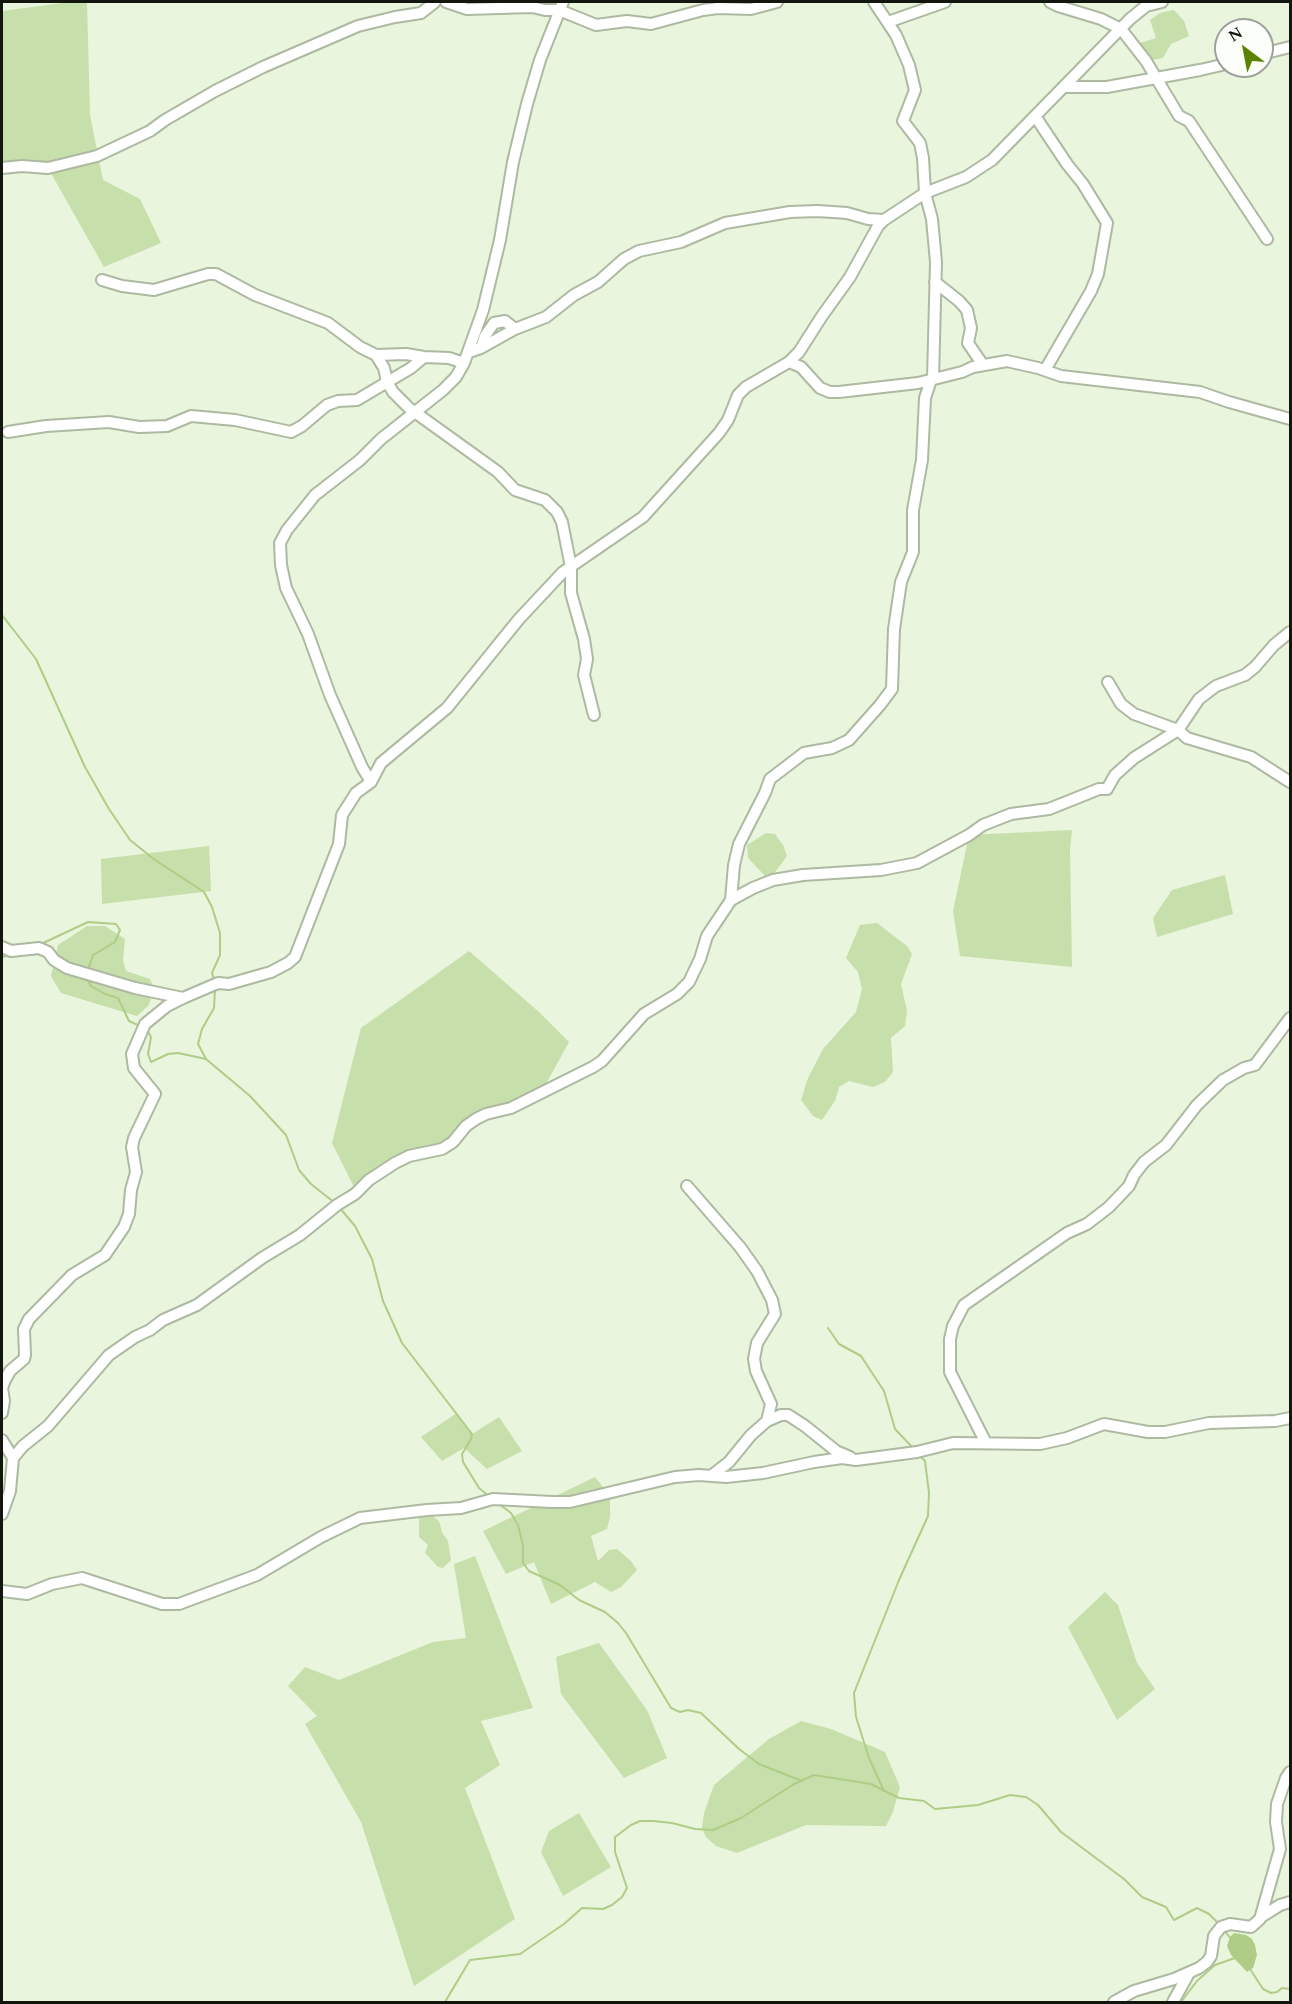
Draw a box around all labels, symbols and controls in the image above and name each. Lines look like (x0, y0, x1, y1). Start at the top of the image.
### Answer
north arrow (1214, 18, 1274, 78)
text: N (1224, 21, 1247, 48)

